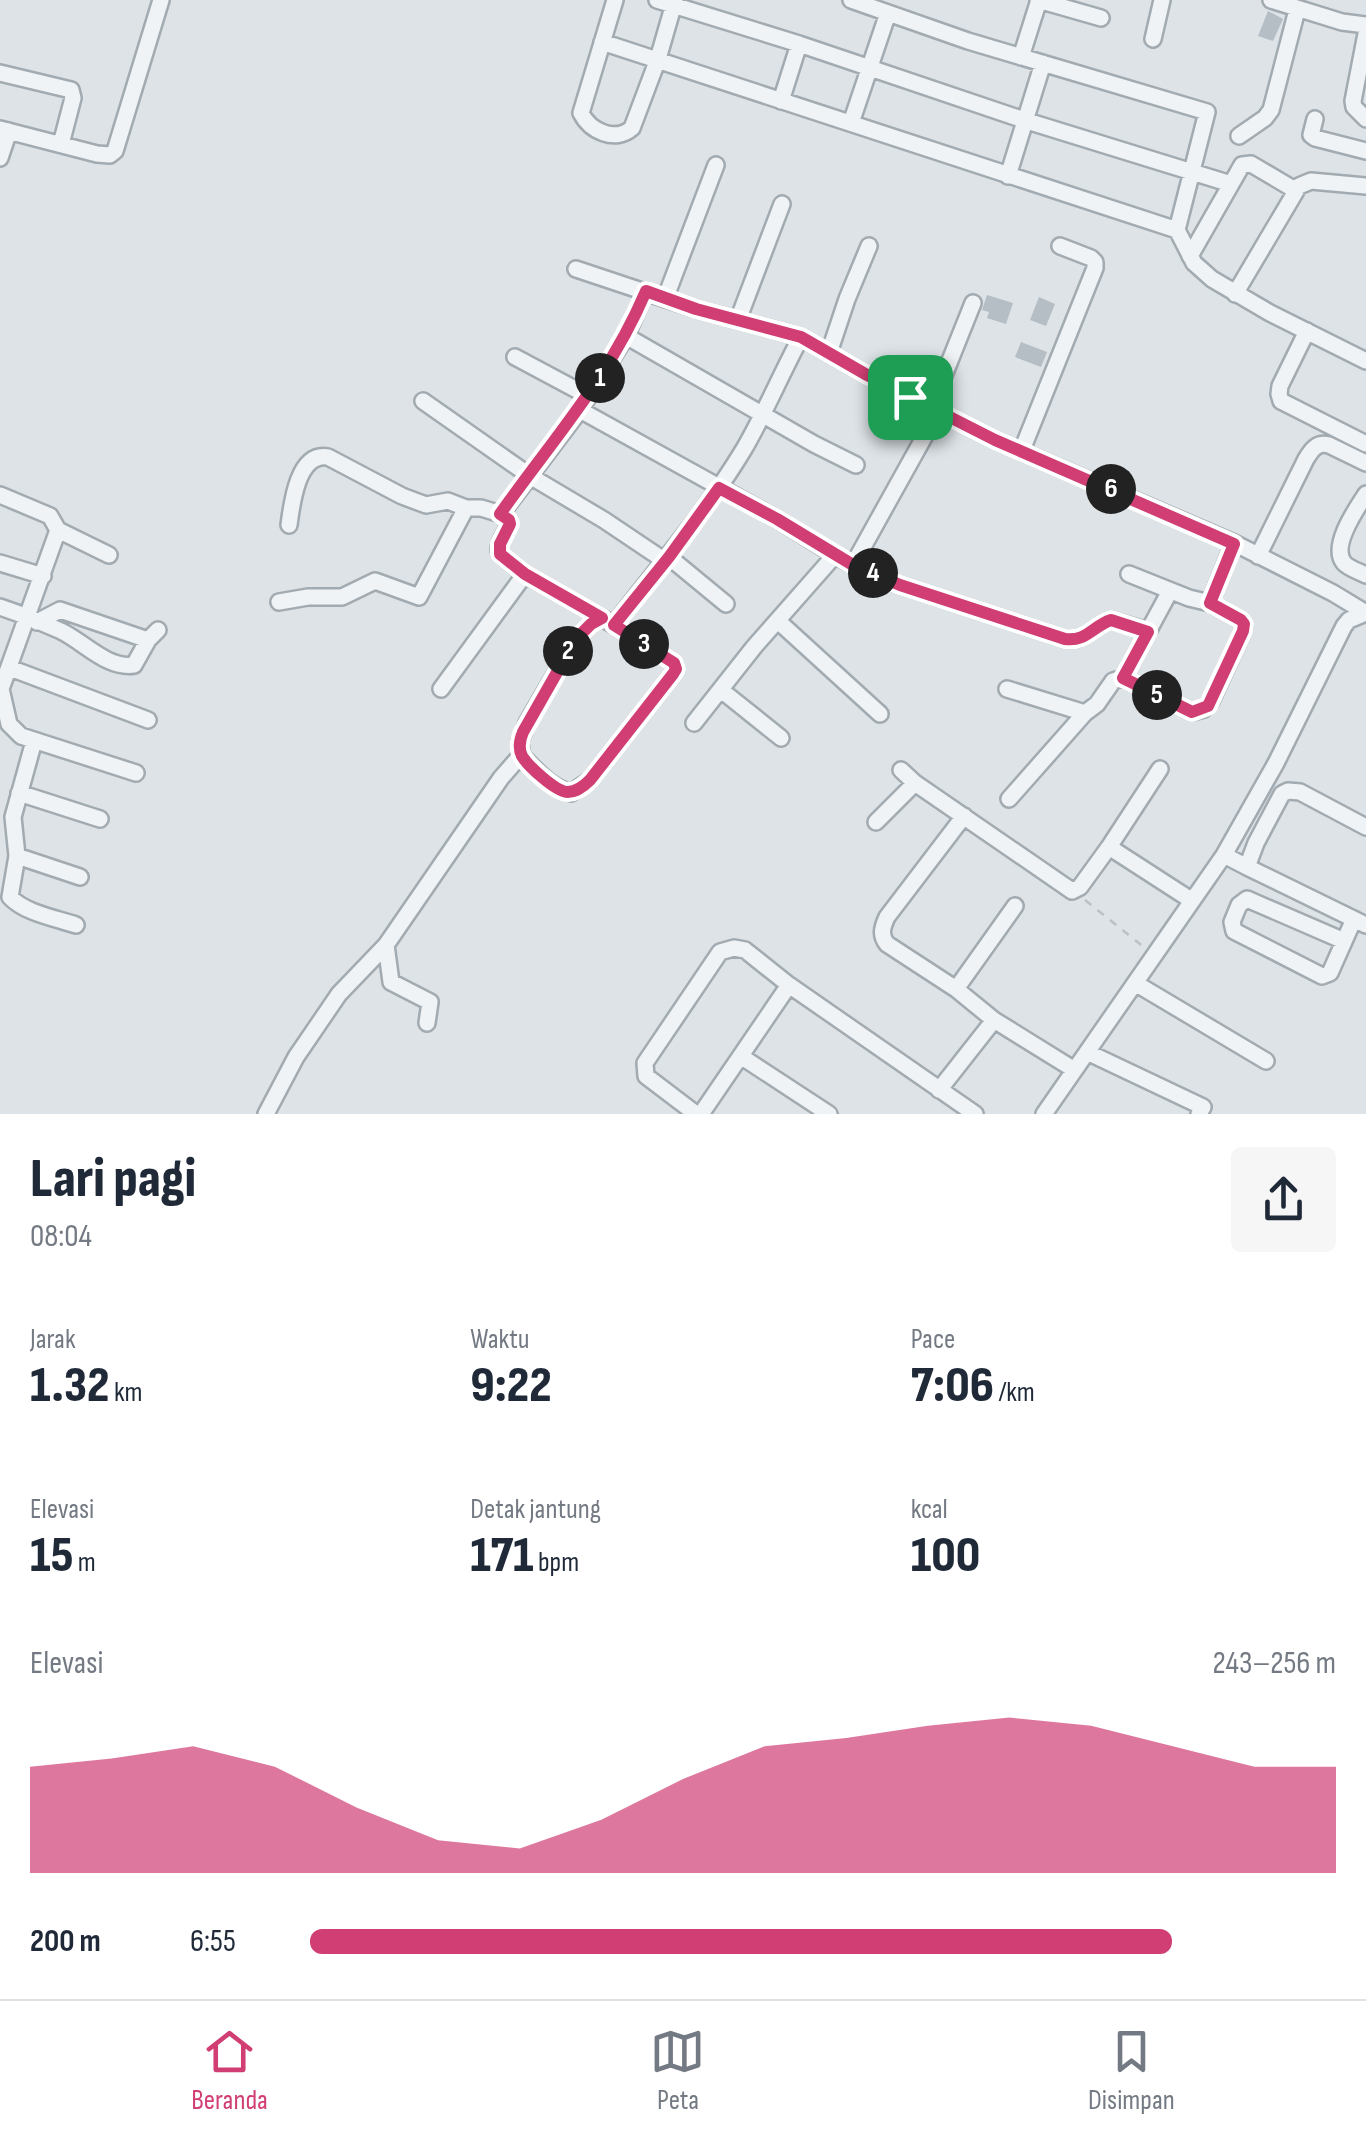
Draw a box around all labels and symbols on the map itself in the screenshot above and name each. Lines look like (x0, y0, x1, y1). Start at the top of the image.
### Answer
pin: 1 (575, 353, 625, 403)
pin (868, 355, 953, 440)
pin: 6 (1086, 464, 1136, 514)
pin: 4 (848, 548, 898, 598)
pin: 3 (619, 619, 669, 669)
pin: 2 (543, 626, 593, 676)
pin: 5 (1132, 670, 1182, 720)

